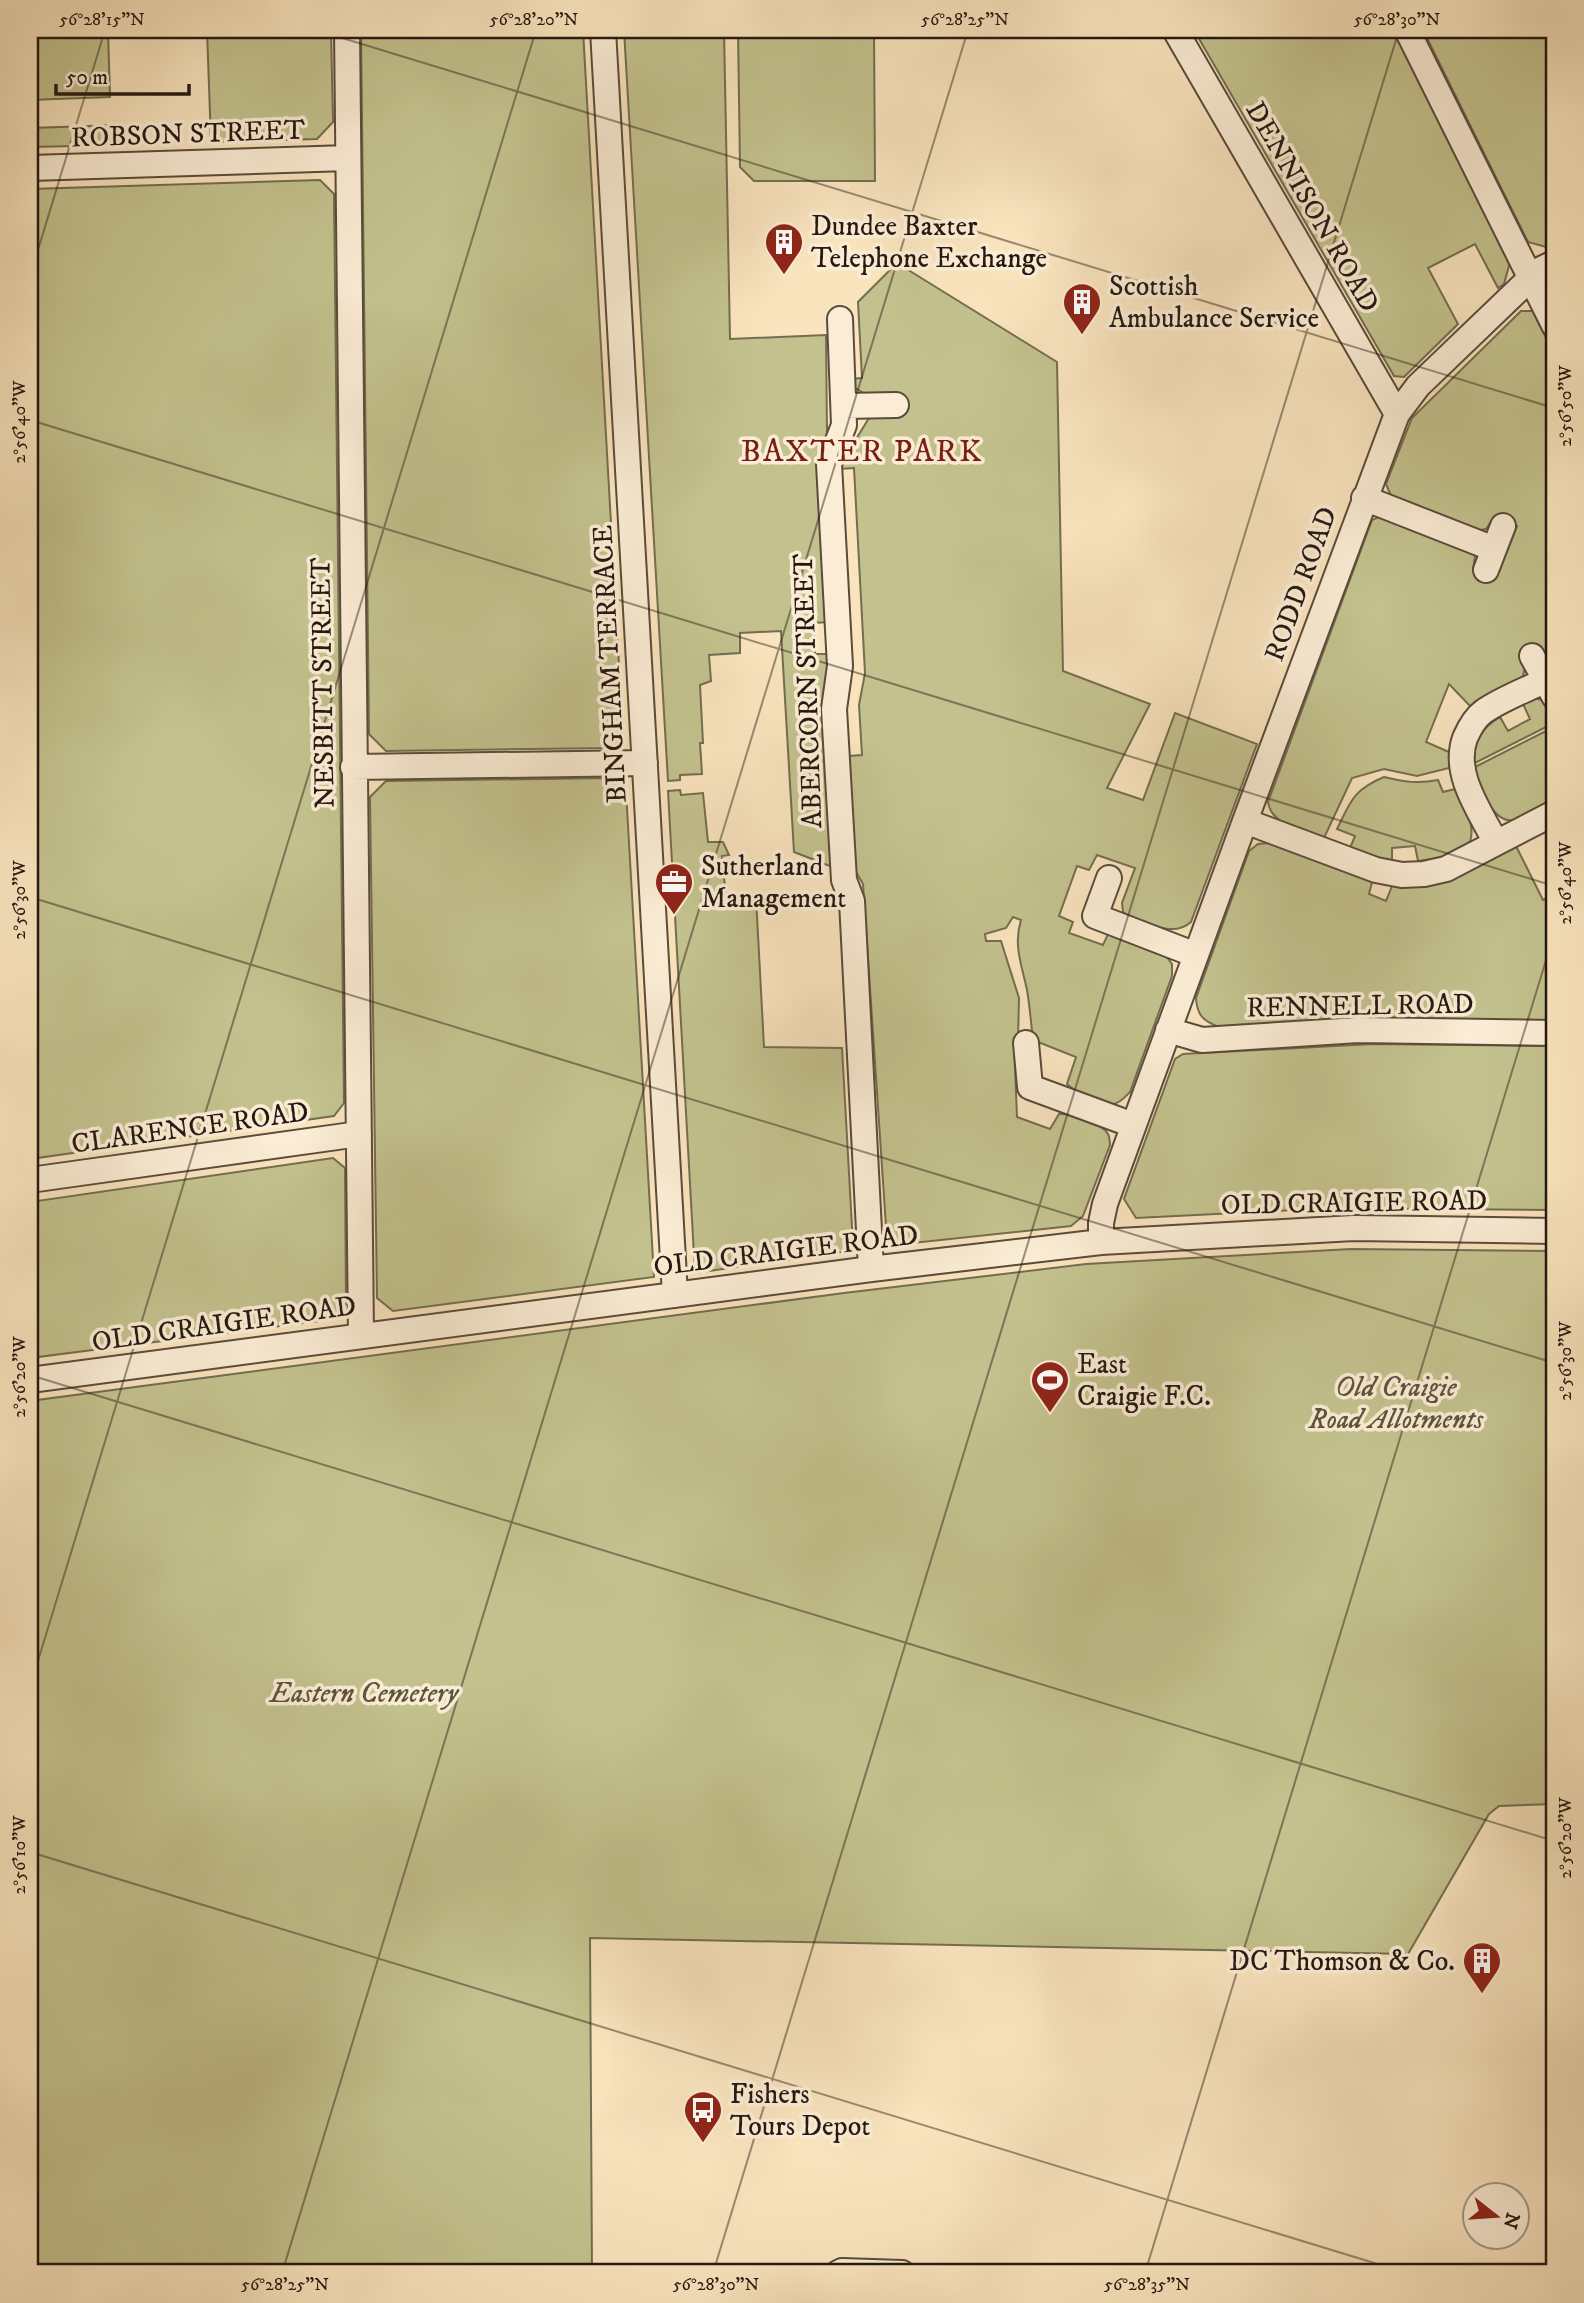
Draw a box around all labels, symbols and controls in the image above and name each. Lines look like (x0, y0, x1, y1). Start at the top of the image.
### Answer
text: 56°28'15"N (59, 9, 145, 31)
text: 56°28'20"N (490, 9, 579, 31)
text: 56°28'25"N (921, 9, 1009, 31)
text: 56°28'30"N (1354, 9, 1441, 31)
scale bar (56, 52, 189, 96)
text: 50 m (66, 65, 108, 91)
street label: DENNISON ROAD (1237, 95, 1387, 319)
street label: ROBSON STREET (70, 112, 306, 156)
place label: Dundee Baxter Telephone Exchange (811, 209, 1047, 276)
building icon: Dundee Baxter Telephone Exchange (763, 221, 805, 276)
place label: Scottish Ambulance Service (1109, 269, 1319, 336)
building icon: Scottish Ambulance Service (1061, 281, 1103, 336)
text: 2°56'50"W (1555, 365, 1577, 447)
text: 2°56'40"W (9, 380, 31, 463)
district label: BAXTER PARK (741, 432, 983, 472)
street label: RODD ROAD (1257, 502, 1345, 666)
street label: BINGHAM TERRACE (585, 524, 635, 804)
street label: ABERCORN STREET (786, 553, 830, 829)
street label: NESBITT STREET (303, 557, 343, 809)
text: 2°56'40"W (1555, 841, 1577, 924)
place label: Sutherland Management (701, 849, 846, 916)
text: 2°56'30"W (9, 860, 31, 940)
office icon: Sutherland Management (653, 861, 695, 916)
street label: RENNELL ROAD (1246, 987, 1474, 1025)
street label: CLARENCE ROAD (69, 1094, 311, 1162)
street label: OLD CRAIGIE ROAD (1220, 1183, 1488, 1223)
street label: OLD CRAIGIE ROAD (652, 1217, 920, 1285)
street label: OLD CRAIGIE ROAD (90, 1288, 358, 1360)
text: 2°56'30"W (1555, 1321, 1577, 1401)
text: 2°56'20"W (9, 1336, 31, 1418)
place label: East Craigie F.C. (1077, 1347, 1211, 1414)
sports icon: East Craigie F.C. (1029, 1359, 1071, 1414)
park label: Old Craigie Road Allotments (1308, 1370, 1484, 1437)
park label: Eastern Cemetery (268, 1676, 460, 1711)
text: 2°56'20"W (1555, 1797, 1577, 1879)
text: 2°56'10"W (9, 1815, 31, 1895)
building icon: DC Thomson & Co. (1461, 1940, 1503, 1995)
place label: DC Thomson & Co. (1229, 1944, 1455, 1979)
place label: Fishers Tours Depot (730, 2077, 870, 2144)
bus stop icon: Fishers Tours Depot (682, 2089, 724, 2144)
north arrow (1462, 2180, 1532, 2250)
text: N (1497, 2210, 1524, 2232)
text: 56°28'25"N (241, 2274, 329, 2296)
text: 56°28'30"N (673, 2274, 760, 2296)
text: 56°28'35"N (1104, 2274, 1190, 2296)

